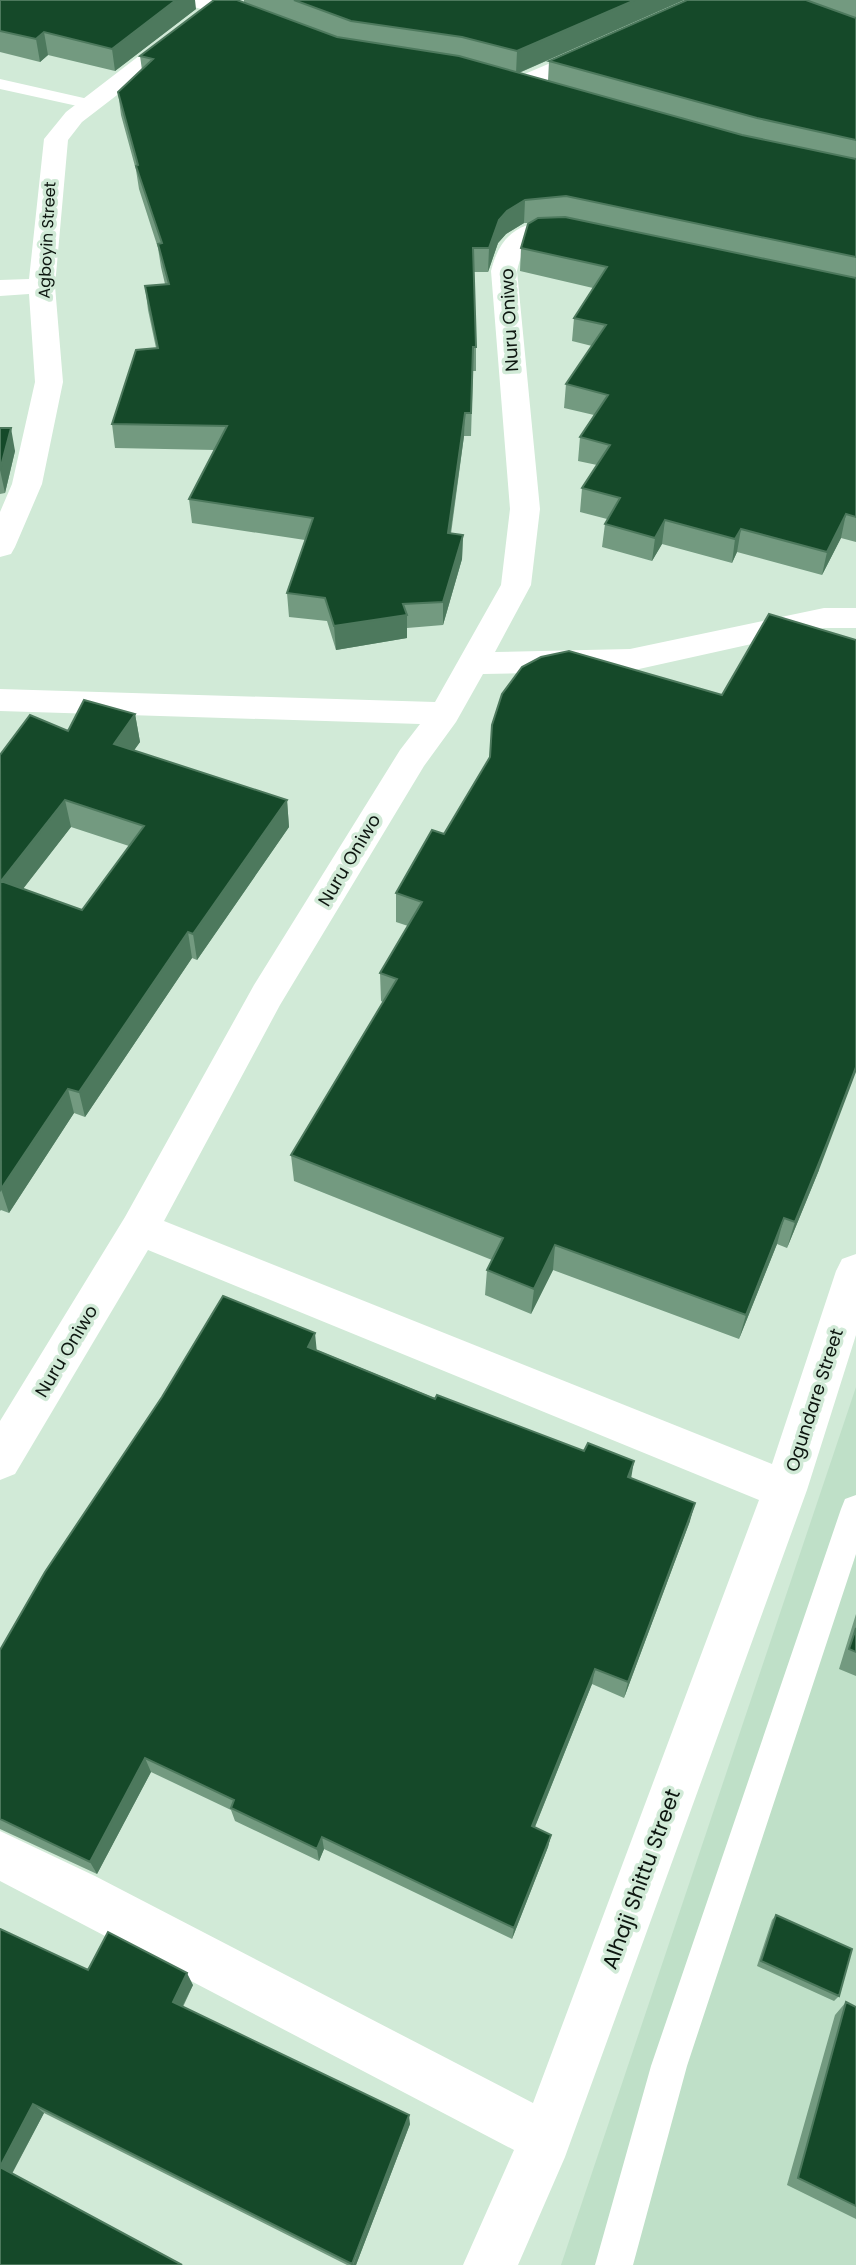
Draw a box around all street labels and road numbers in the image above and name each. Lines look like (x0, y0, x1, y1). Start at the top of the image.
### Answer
street label: Agboyin Street (32, 181, 62, 299)
street label: Nuru Oniwo (494, 268, 524, 372)
street label: Nuru Oniwo (312, 809, 386, 911)
street label: Nuru Oniwo (29, 1300, 103, 1402)
street label: Ogundare Street (779, 1325, 849, 1475)
street label: Alhaji Shittu Street (595, 1785, 687, 1973)

